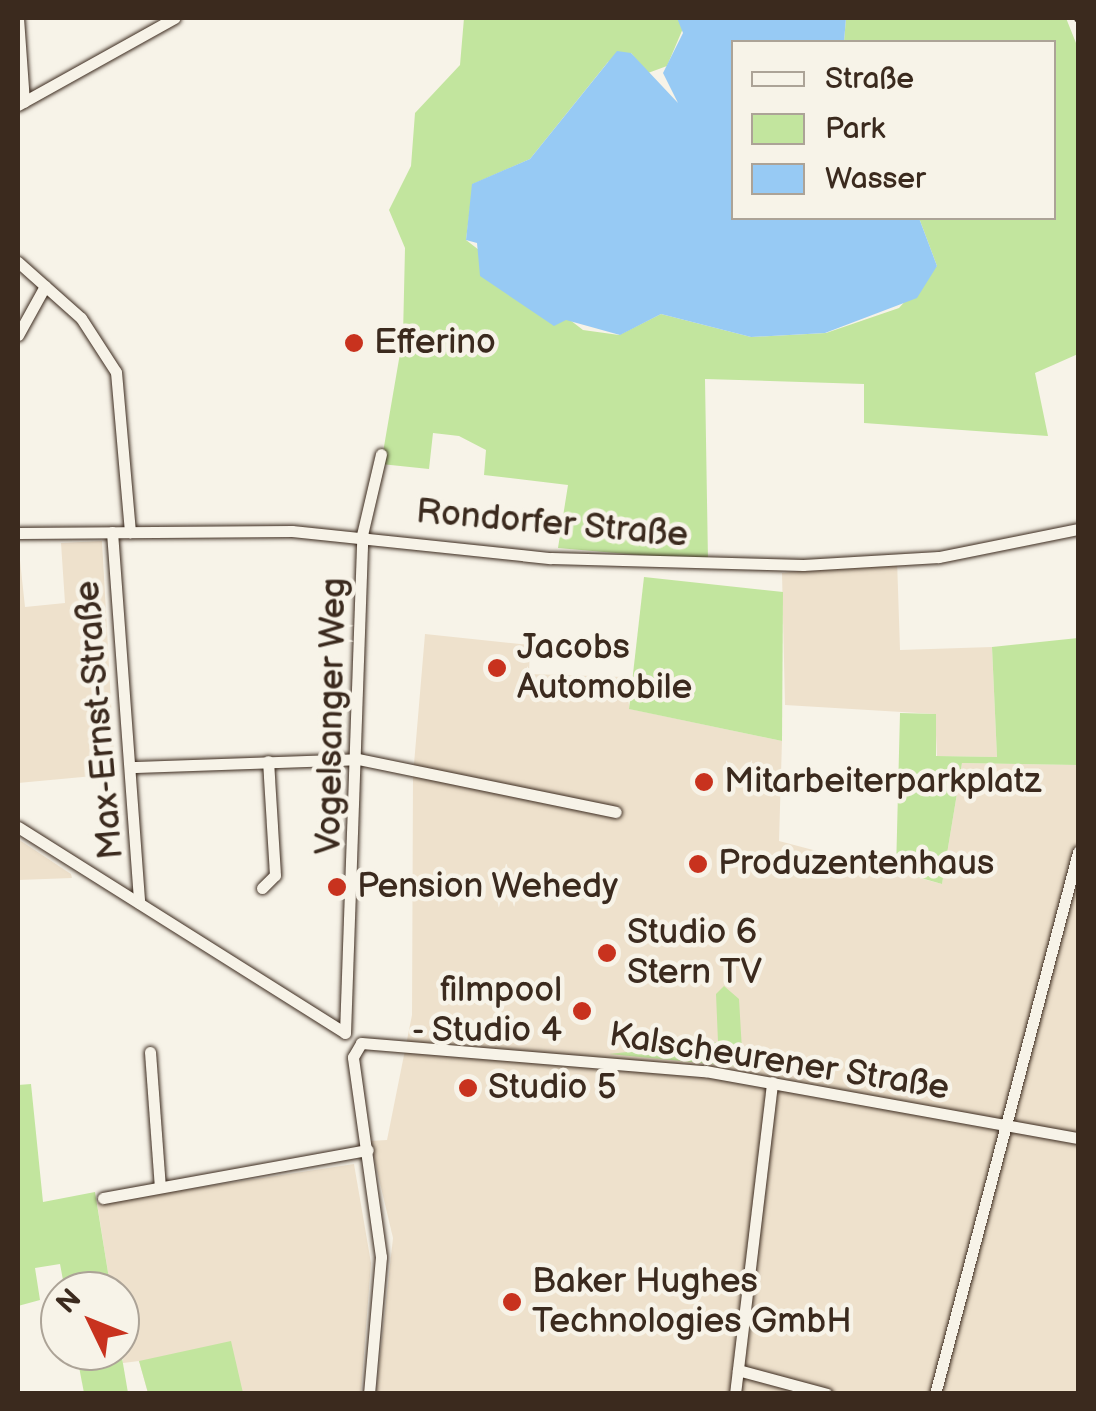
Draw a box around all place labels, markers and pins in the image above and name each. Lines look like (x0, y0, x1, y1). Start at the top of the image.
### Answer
place label: Efferino (374, 322, 496, 364)
marker: Efferino (343, 332, 365, 354)
place label: Jacobs Automobile (517, 627, 692, 709)
marker: Jacobs Automobile (486, 657, 508, 679)
place label: Mitarbeiterparkplatz (724, 761, 1041, 803)
marker: Mitarbeiterparkplatz (693, 771, 715, 793)
place label: Produzentenhaus (718, 843, 994, 885)
marker: Produzentenhaus (687, 853, 709, 875)
place label: Pension Wehedy (357, 866, 619, 908)
marker: Pension Wehedy (326, 876, 348, 898)
place label: Studio 6 Stern TV (627, 912, 763, 994)
marker: Studio 6 Stern TV (596, 942, 618, 964)
place label: filmpool - Studio 4 (410, 970, 562, 1052)
marker: filmpool - Studio 4 (571, 1000, 593, 1022)
place label: Studio 5 (488, 1067, 617, 1109)
marker: Studio 5 (457, 1077, 479, 1099)
place label: Baker Hughes Technologies GmbH (532, 1261, 852, 1343)
marker: Baker Hughes Technologies GmbH (501, 1291, 523, 1313)

